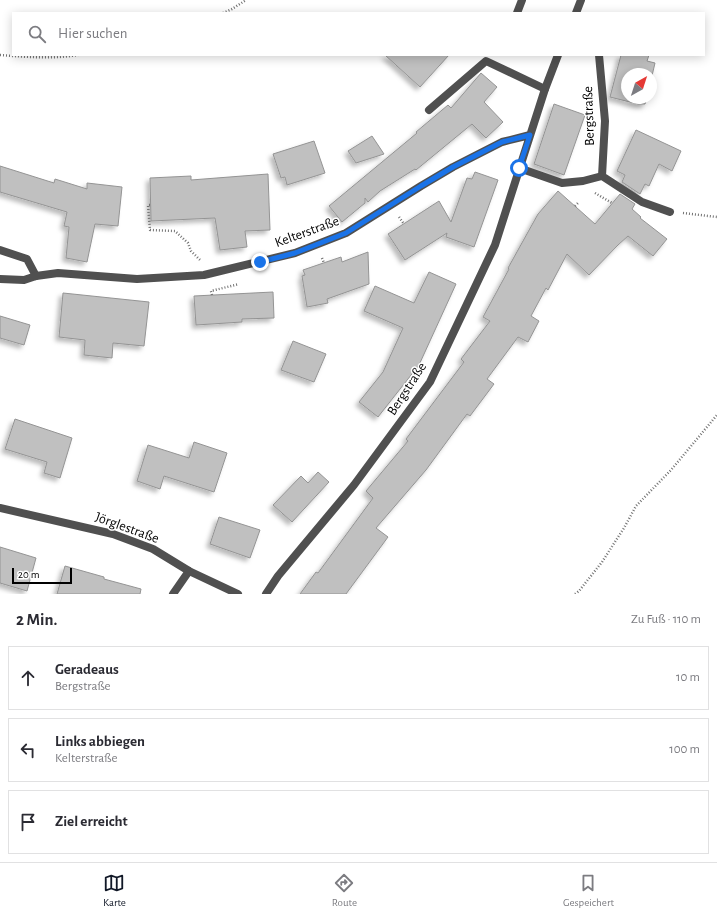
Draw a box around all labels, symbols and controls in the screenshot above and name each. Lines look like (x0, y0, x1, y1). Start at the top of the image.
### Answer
search box (12, 12, 705, 56)
icon: search (26, 23, 48, 45)
text: Hier suchen (58, 26, 128, 41)
north arrow (621, 68, 657, 104)
street label: Bergstraße (581, 86, 597, 146)
route start (510, 159, 528, 177)
street label: Kelterstraße (273, 214, 341, 250)
route end (251, 253, 269, 271)
street label: Bergstraße (385, 360, 429, 418)
street label: Jörglestraße (93, 510, 161, 546)
scale bar (12, 566, 72, 585)
text: 20 m (18, 569, 39, 580)
text: 2 Min. (16, 611, 57, 628)
text: Zu Fuß · 110 m (631, 613, 701, 626)
text: Geradeaus (55, 662, 119, 677)
icon: ahead (17, 667, 39, 689)
text: 10 m (676, 671, 700, 684)
text: Bergstraße (55, 680, 111, 693)
text: Links abbiegen (55, 734, 145, 749)
icon: left (17, 739, 39, 761)
text: 100 m (669, 743, 700, 756)
text: Kelterstraße (55, 752, 117, 765)
icon: arrive (17, 811, 39, 833)
text: Ziel erreicht (55, 814, 128, 829)
tab: Karte (103, 872, 126, 909)
tab: Route (332, 872, 357, 909)
tab: Gespeichert (563, 872, 614, 909)

